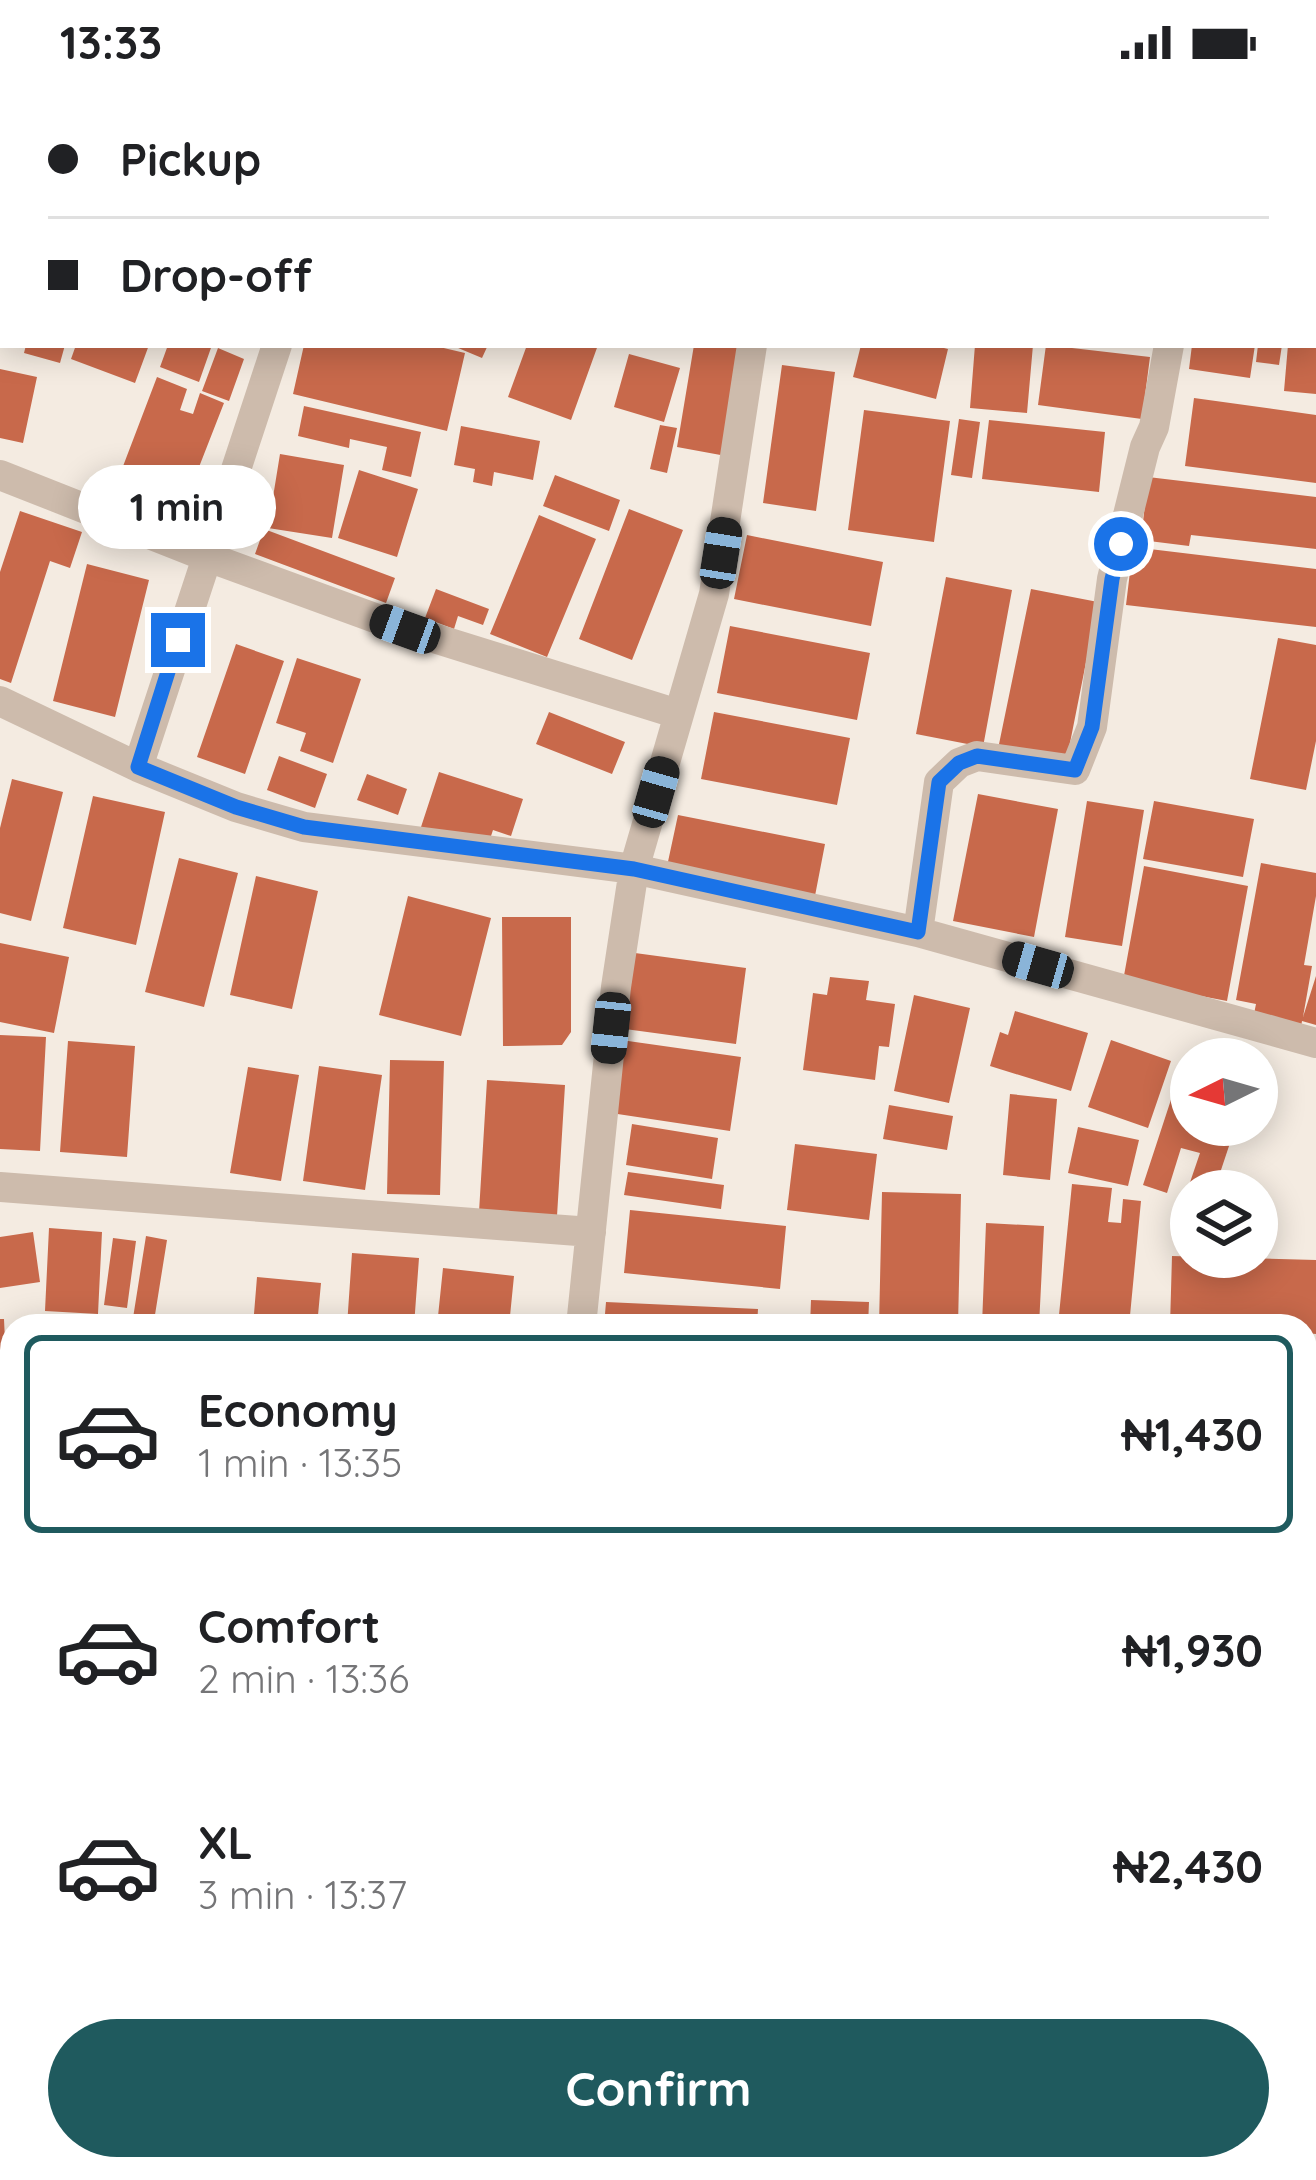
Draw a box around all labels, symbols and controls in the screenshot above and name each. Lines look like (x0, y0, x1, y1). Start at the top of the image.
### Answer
text: 13:33 (60, 14, 162, 70)
text: Pickup (120, 131, 261, 187)
text: Drop-off (120, 247, 312, 303)
callout: 1 min (79, 466, 277, 550)
text: 1 min (130, 482, 224, 531)
car (698, 515, 744, 591)
route start (1094, 517, 1148, 571)
car (365, 600, 445, 658)
route end (151, 613, 205, 667)
car (629, 752, 683, 832)
car (998, 938, 1078, 992)
car (589, 990, 633, 1066)
north arrow (1170, 1038, 1278, 1146)
map controls (1170, 1038, 1278, 1278)
button: layers (1170, 1170, 1278, 1278)
icon: car (54, 1380, 162, 1488)
text: Economy (198, 1382, 398, 1438)
text: ₦1,430 (1122, 1406, 1263, 1462)
text: 1 min · 13:35 (198, 1438, 402, 1487)
icon: car (54, 1596, 162, 1704)
text: Comfort (198, 1598, 380, 1654)
text: ₦1,930 (1123, 1622, 1263, 1678)
text: 2 min · 13:36 (198, 1654, 409, 1703)
icon: car (54, 1812, 162, 1920)
text: XL (198, 1814, 253, 1870)
text: ₦2,430 (1114, 1838, 1263, 1894)
text: 3 min · 13:37 (198, 1870, 407, 1919)
button: Confirm (48, 2019, 1269, 2157)

